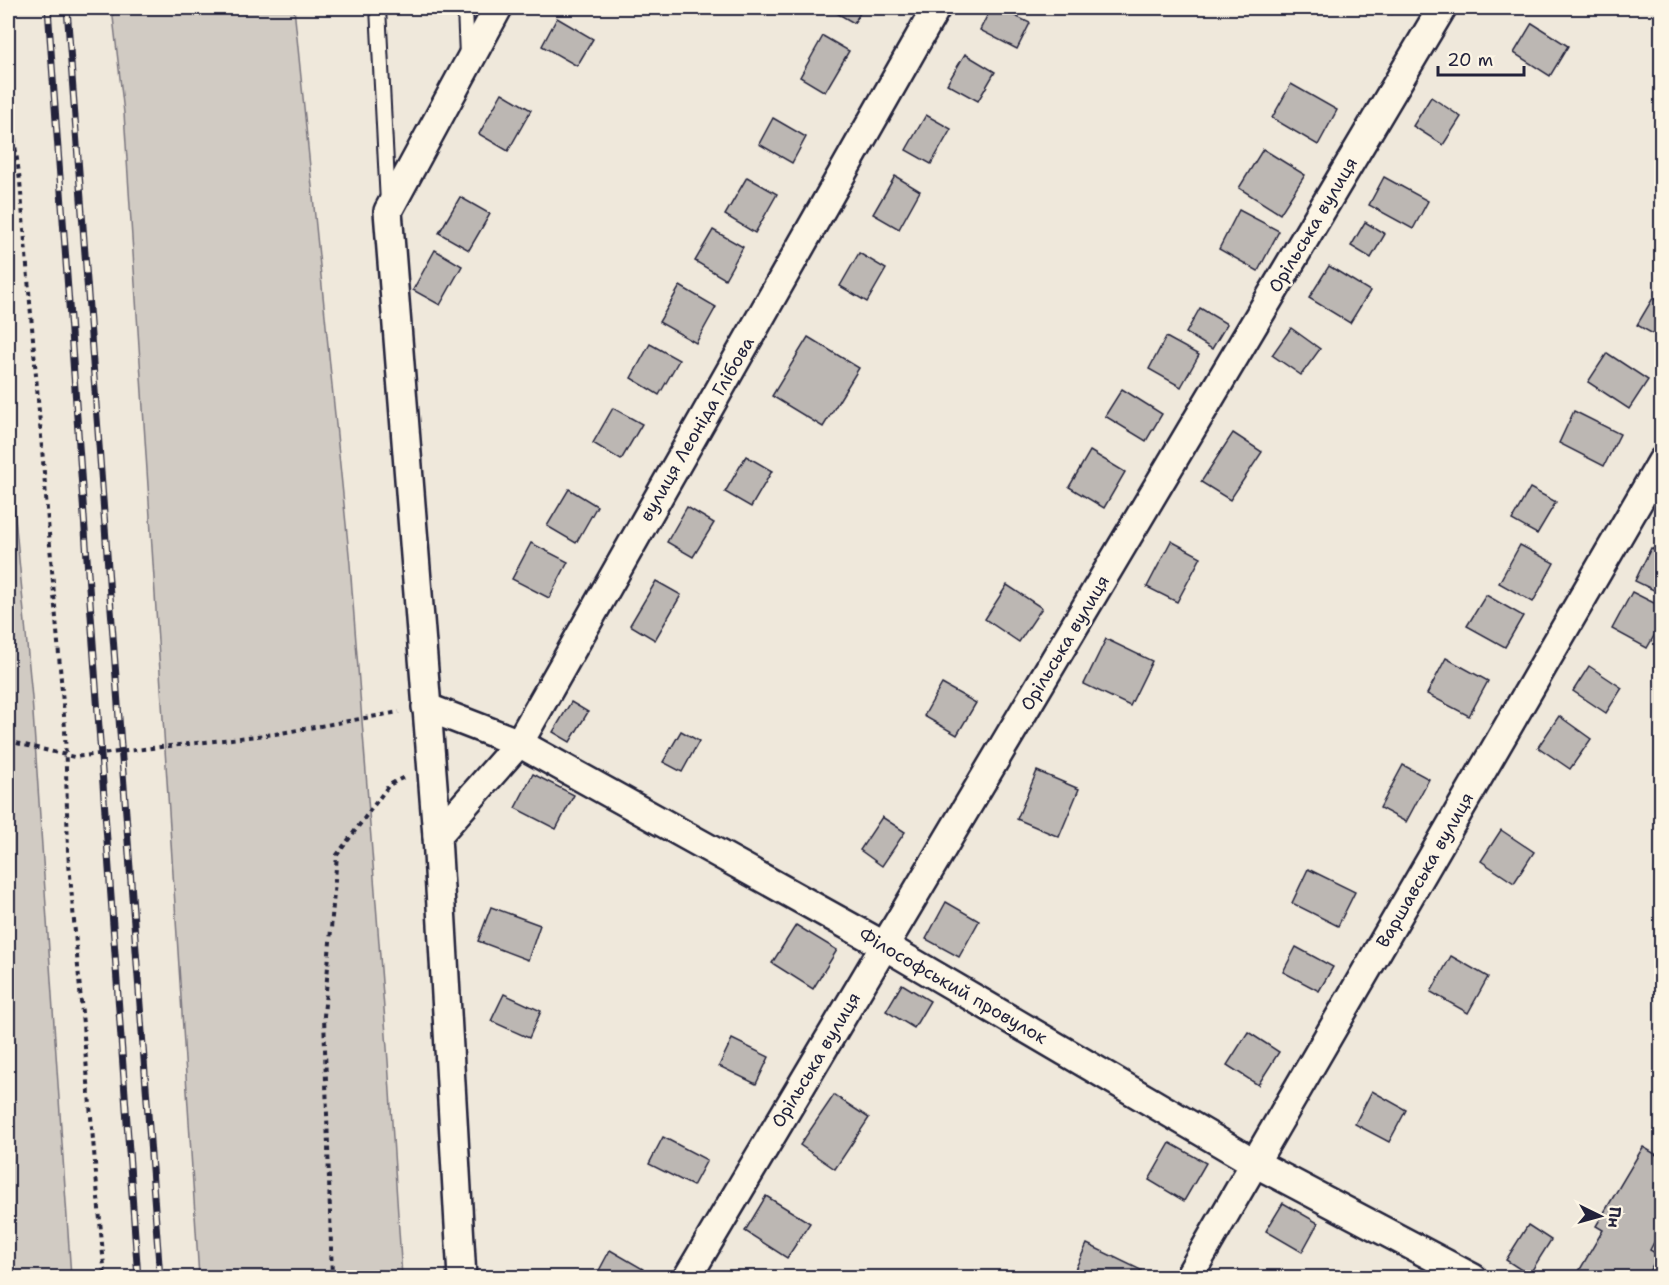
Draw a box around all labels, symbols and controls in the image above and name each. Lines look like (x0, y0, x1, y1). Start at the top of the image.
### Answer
scale bar (1438, 39, 1524, 77)
text: 20 m (1447, 48, 1493, 72)
street label: Орільська вулиця (1263, 153, 1363, 297)
street label: вулиця Леоніда Глібова (634, 332, 760, 526)
street label: Орільська вулиця (1015, 571, 1115, 715)
street label: Варшавська вулиця (1371, 788, 1479, 952)
street label: Філософський провулок (855, 922, 1052, 1050)
street label: Орільська вулиця (766, 988, 866, 1132)
north arrow (1570, 1186, 1630, 1246)
text: Пн (1603, 1206, 1626, 1229)

